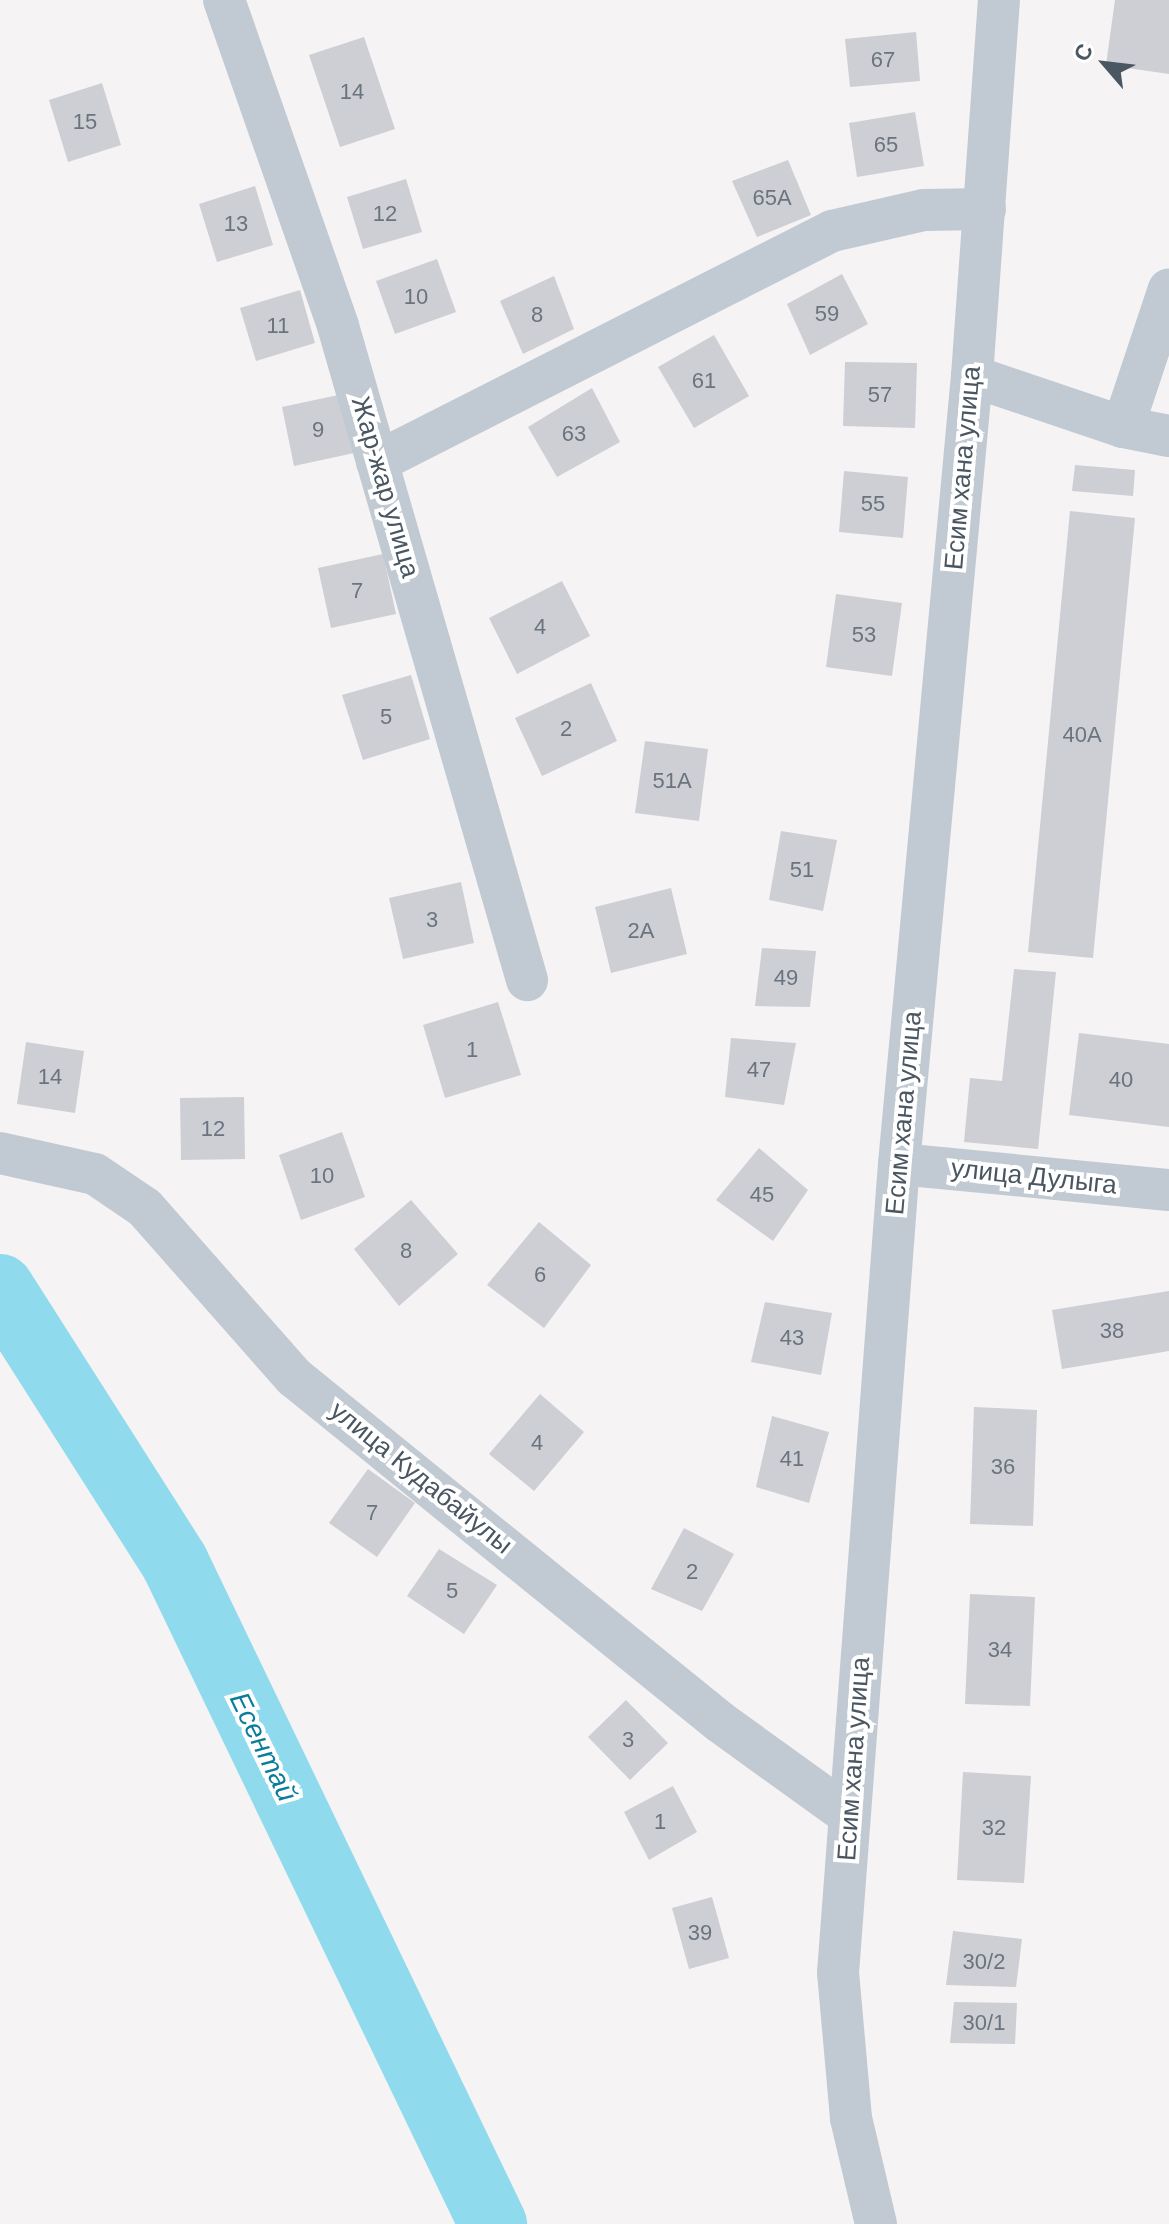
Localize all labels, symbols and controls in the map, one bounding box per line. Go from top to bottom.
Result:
north arrow [1065,24,1145,104]
text: С [1069,40,1098,65]
house number: 67 [871,47,895,73]
house number: 14 [340,79,364,105]
house number: 15 [73,109,97,135]
house number: 65 [874,132,898,158]
house number: 65А [752,185,792,211]
house number: 12 [373,201,397,227]
house number: 13 [224,211,248,237]
house number: 10 [404,284,428,310]
house number: 59 [815,301,839,327]
house number: 8 [531,302,543,328]
house number: 11 [267,313,289,339]
street label: Есим хана улица [939,365,987,571]
house number: 61 [692,368,716,394]
house number: 57 [868,382,892,408]
street label: Жар-жар улица [344,393,426,581]
house number: 9 [312,417,324,443]
house number: 63 [562,421,586,447]
house number: 55 [861,491,885,517]
house number: 7 [351,578,363,604]
house number: 4 [534,614,546,640]
house number: 53 [852,622,876,648]
house number: 5 [380,704,392,730]
house number: 2 [560,716,572,742]
house number: 40А [1062,722,1102,748]
house number: 51А [652,768,692,794]
house number: 51 [790,857,814,883]
house number: 3 [426,907,438,933]
house number: 2А [628,918,654,944]
house number: 49 [774,965,798,991]
street label: Есим хана улица [880,1010,928,1216]
house number: 1 [466,1037,478,1063]
house number: 47 [747,1057,771,1083]
house number: 14 [38,1064,62,1090]
house number: 40 [1109,1067,1133,1093]
house number: 12 [201,1116,225,1142]
street label: улица Дулыга [950,1153,1118,1201]
house number: 10 [310,1163,334,1189]
house number: 45 [750,1182,774,1208]
house number: 8 [400,1238,412,1264]
house number: 6 [534,1262,546,1288]
house number: 38 [1100,1318,1124,1344]
house number: 43 [780,1325,804,1351]
street label: улица Кудабайулы [324,1395,518,1561]
house number: 4 [531,1430,543,1456]
house number: 41 [780,1446,804,1472]
house number: 36 [991,1454,1015,1480]
house number: 7 [366,1500,378,1526]
house number: 2 [686,1559,698,1585]
house number: 5 [446,1578,458,1604]
house number: 34 [988,1637,1012,1663]
street label: Есим хана улица [831,1656,877,1862]
water label: Есентай [222,1687,304,1807]
house number: 3 [622,1727,634,1753]
house number: 1 [654,1809,666,1835]
house number: 32 [982,1815,1006,1841]
house number: 39 [688,1920,712,1946]
house number: 30/2 [963,1949,1005,1975]
house number: 30/1 [963,2010,1005,2036]

